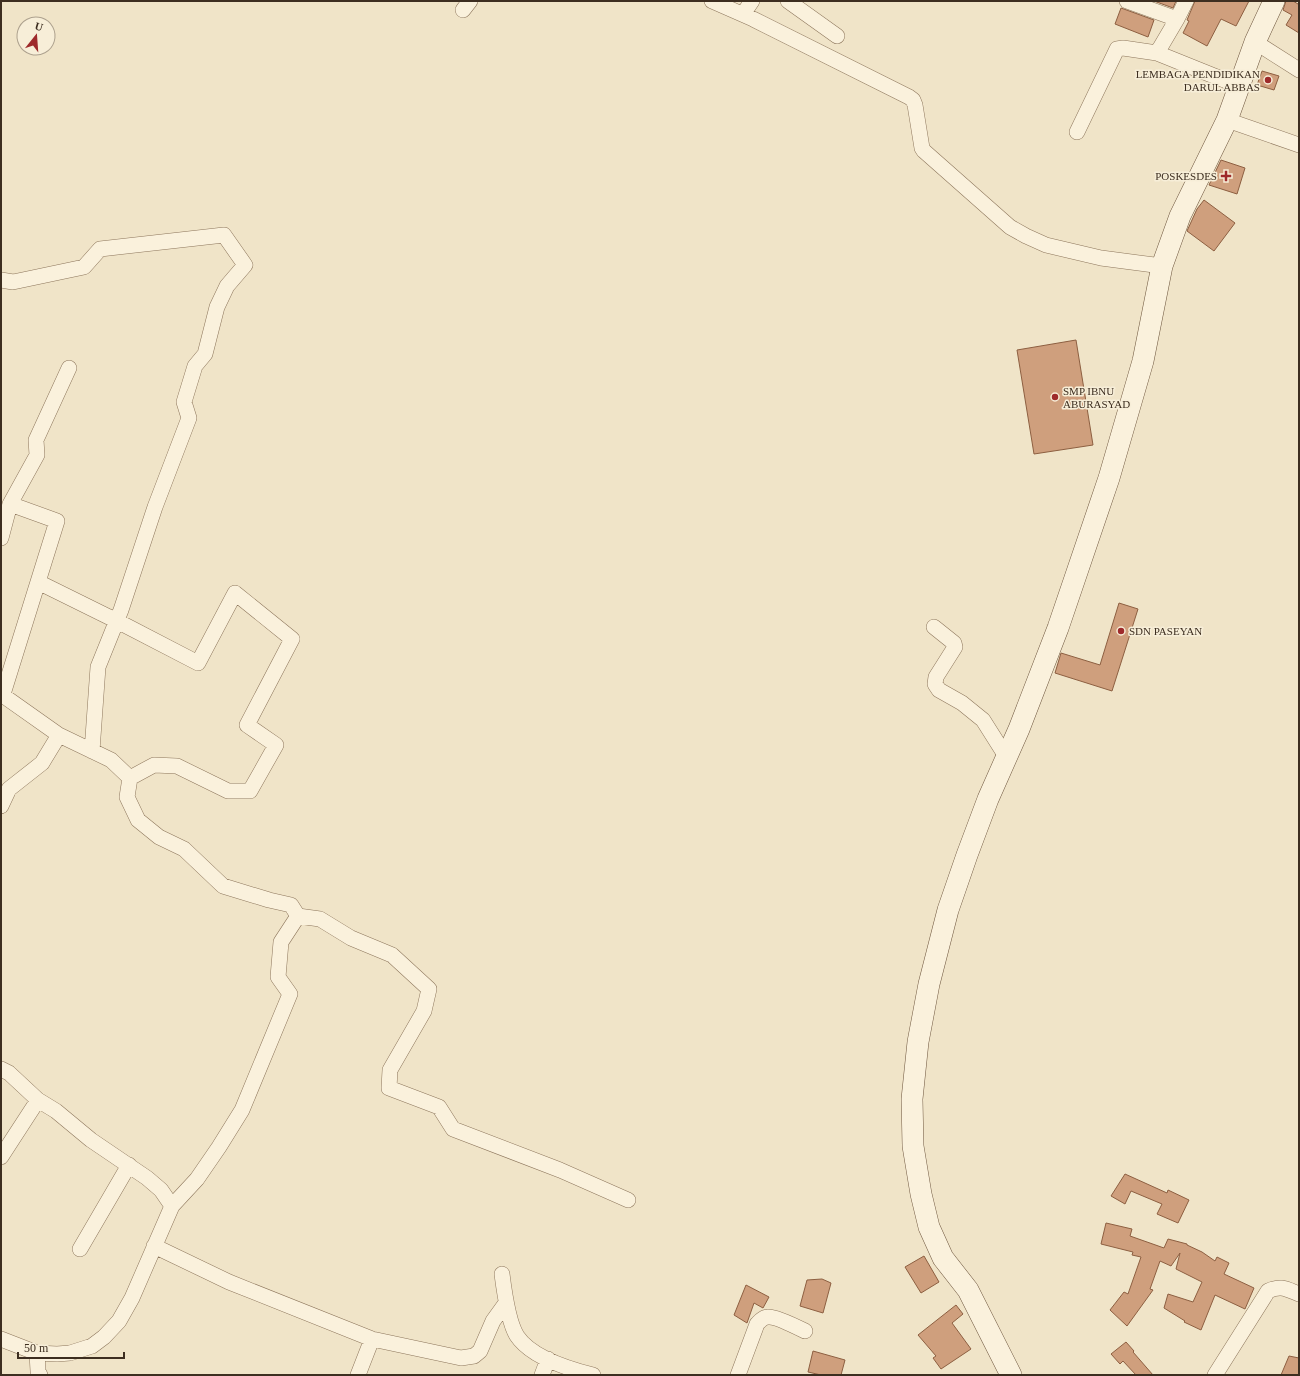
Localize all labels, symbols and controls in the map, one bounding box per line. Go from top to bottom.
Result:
north arrow [16,16,56,56]
text: U [33,20,45,33]
place label: LEMBAGA PENDIDIKAN DARUL ABBAS [1136,68,1260,93]
marker: LEMBAGA PENDIDIKAN DARUL ABBAS [1263,75,1273,85]
place label: POSKESDES [1155,170,1217,182]
marker: POSKESDES [1220,170,1232,182]
place label: SMP IBNU ABURASYAD [1063,385,1130,410]
marker: SMP IBNU ABURASYAD [1050,392,1060,402]
place label: SDN PASEYAN [1129,625,1202,637]
marker: SDN PASEYAN [1116,626,1126,636]
scale bar [18,1334,124,1360]
text: 50 m [24,1341,49,1355]

